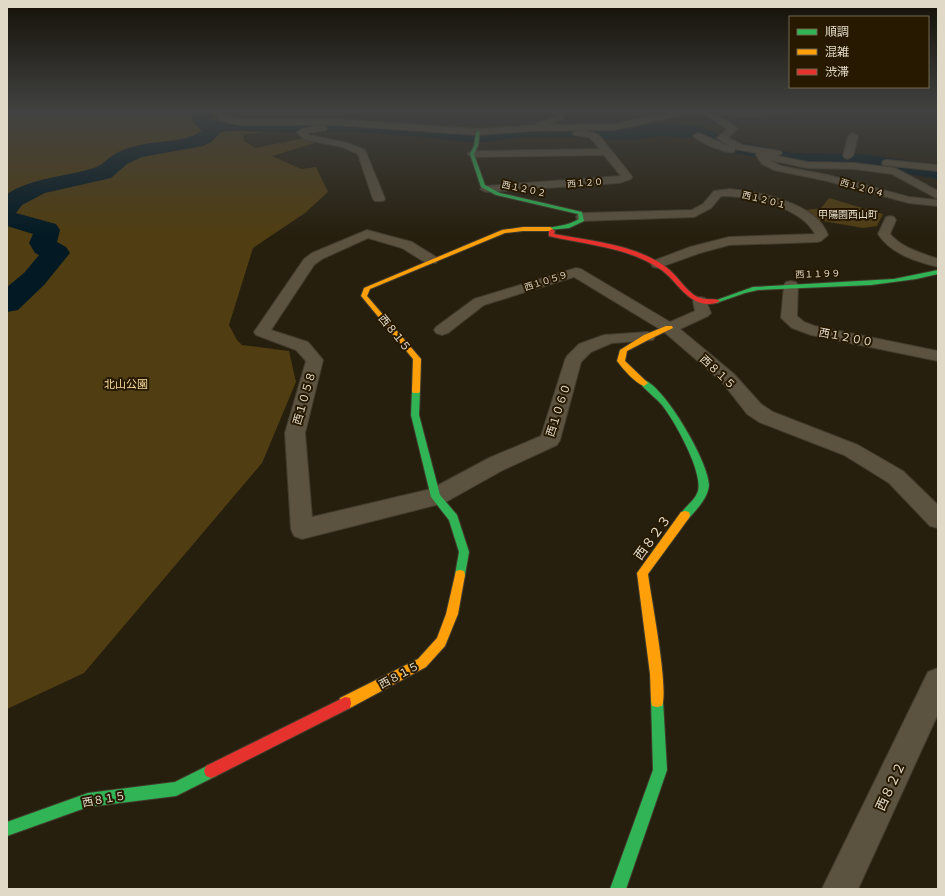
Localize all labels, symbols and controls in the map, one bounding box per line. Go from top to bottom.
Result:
legend [789,16,929,88]
text: 順調 [825,24,849,39]
text: 混雑 [825,44,849,59]
text: 渋滞 [825,64,849,79]
street label: 西１２０ [567,176,603,189]
street label: 西１２０４ [839,176,885,199]
street label: 西１２０２ [501,178,547,199]
street label: 西１２０１ [741,189,787,210]
district label: 甲陽園西山町 [818,208,878,221]
street label: 西１１９９ [795,267,841,280]
street label: 西１０５９ [523,268,569,293]
street label: 西８１５ [376,311,414,355]
street label: 西１２００ [818,325,874,349]
street label: 西８１５ [697,352,739,392]
street label: 西１０５８ [290,370,318,426]
park label: 北山公園 [104,377,148,391]
street label: 西１０６０ [543,382,573,438]
street label: 西８２３ [630,511,674,563]
street label: 西８１５ [376,658,422,692]
street label: 西８２２ [872,759,908,813]
street label: 西８１５ [81,788,127,810]

